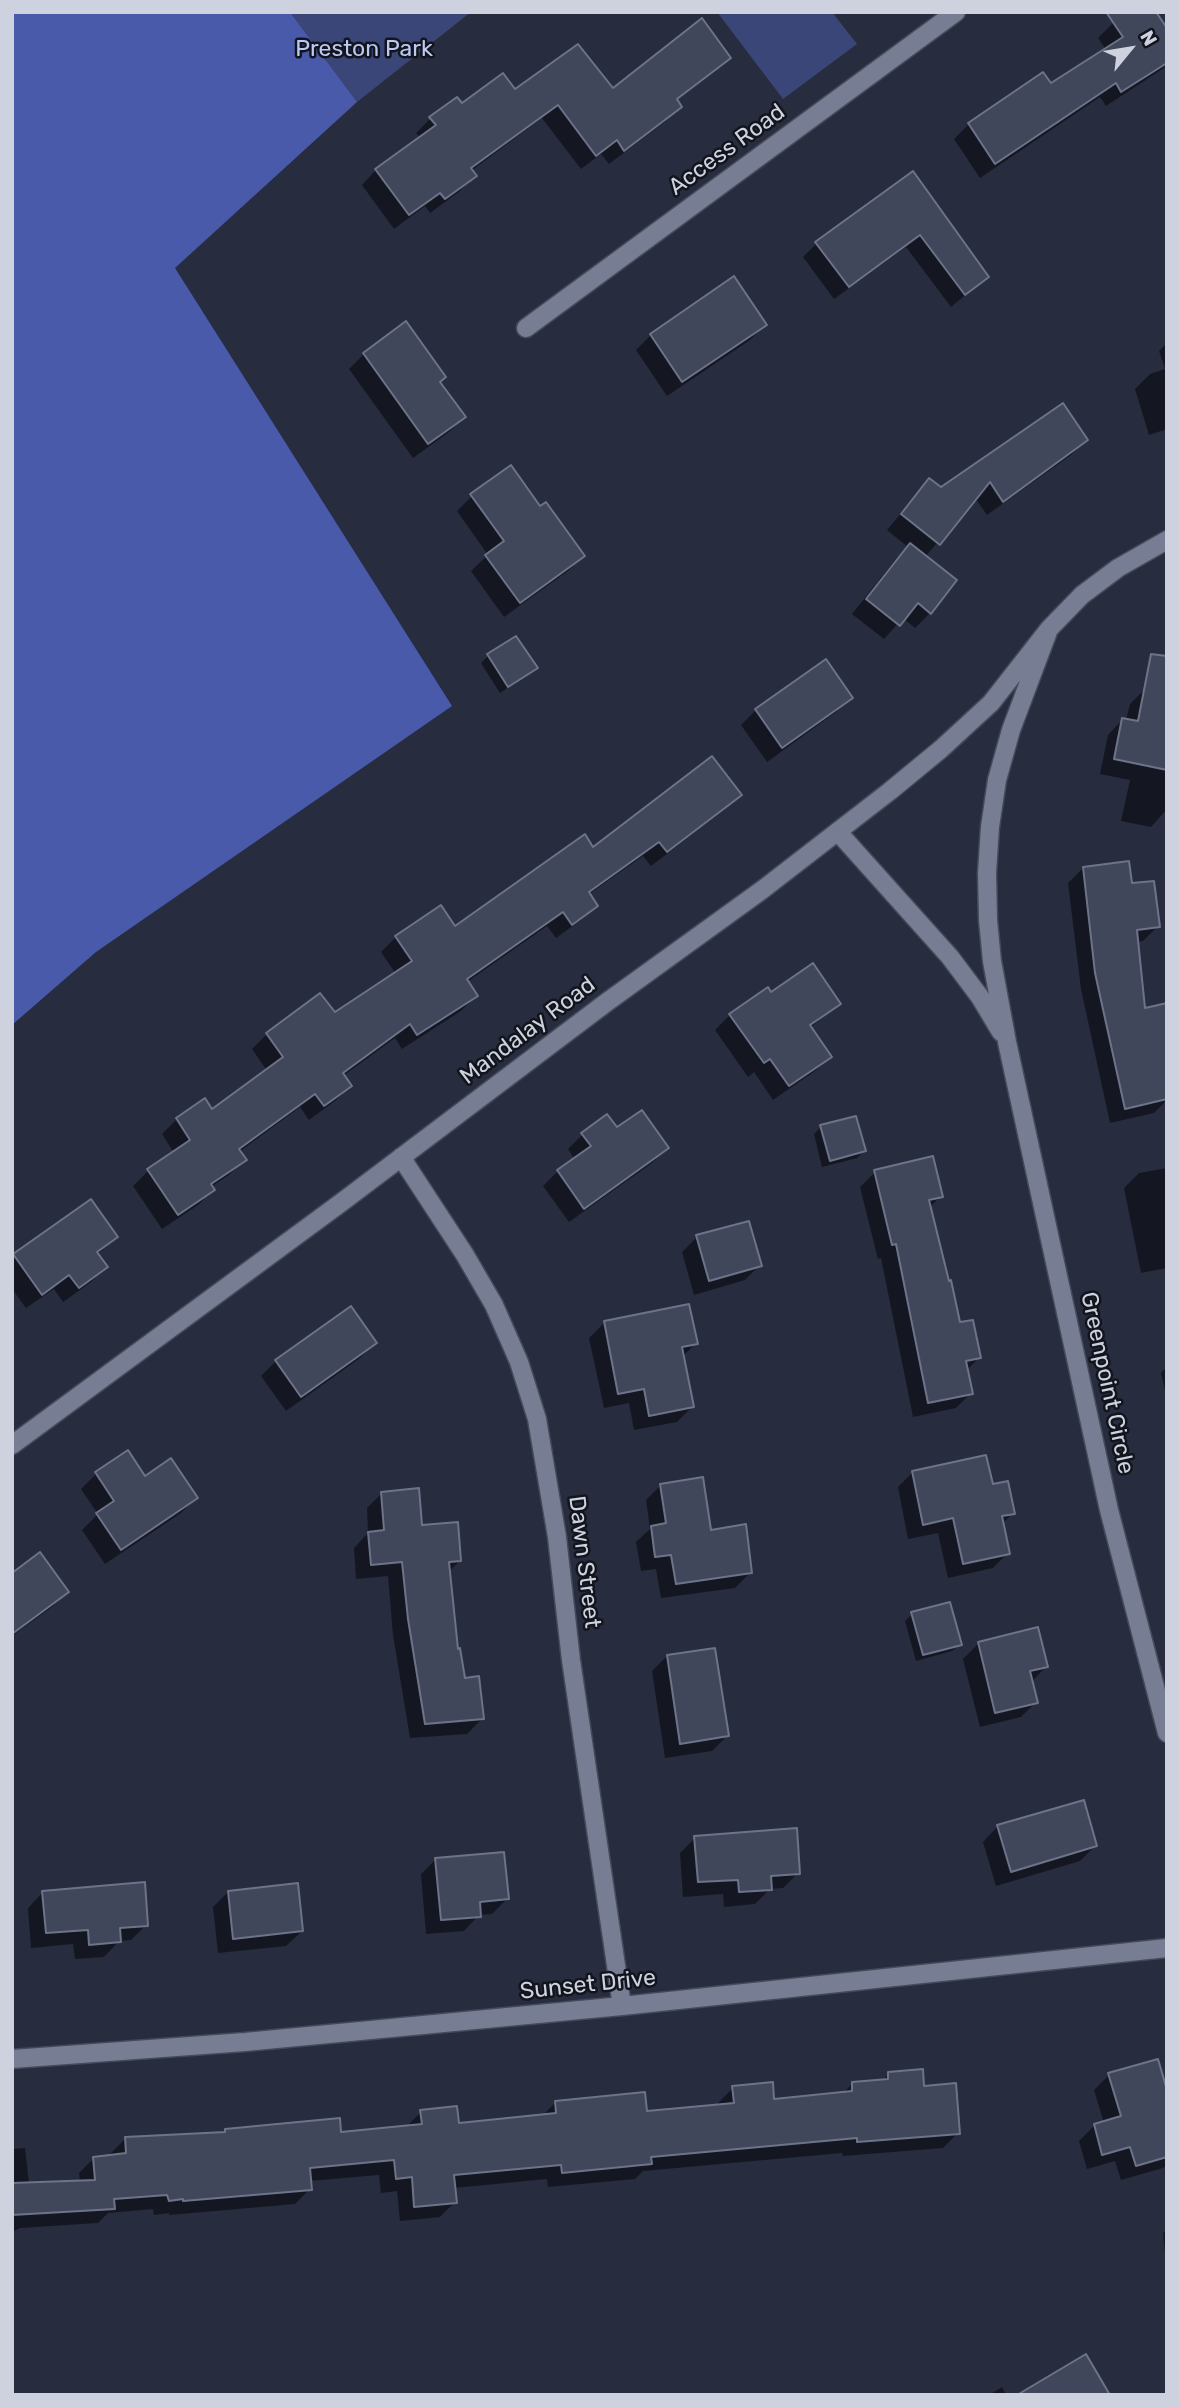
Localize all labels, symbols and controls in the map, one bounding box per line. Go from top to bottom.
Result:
north arrow [1095,14,1165,84]
text: N [1135,27,1162,50]
park label: Preston Park [295,35,433,63]
street label: Access Road [663,99,791,201]
street label: Mandalay Road [455,971,601,1091]
street label: Greenpoint Circle [1074,1289,1140,1477]
street label: Dawn Street [562,1494,606,1630]
street label: Sunset Drive [519,1964,657,2006]

